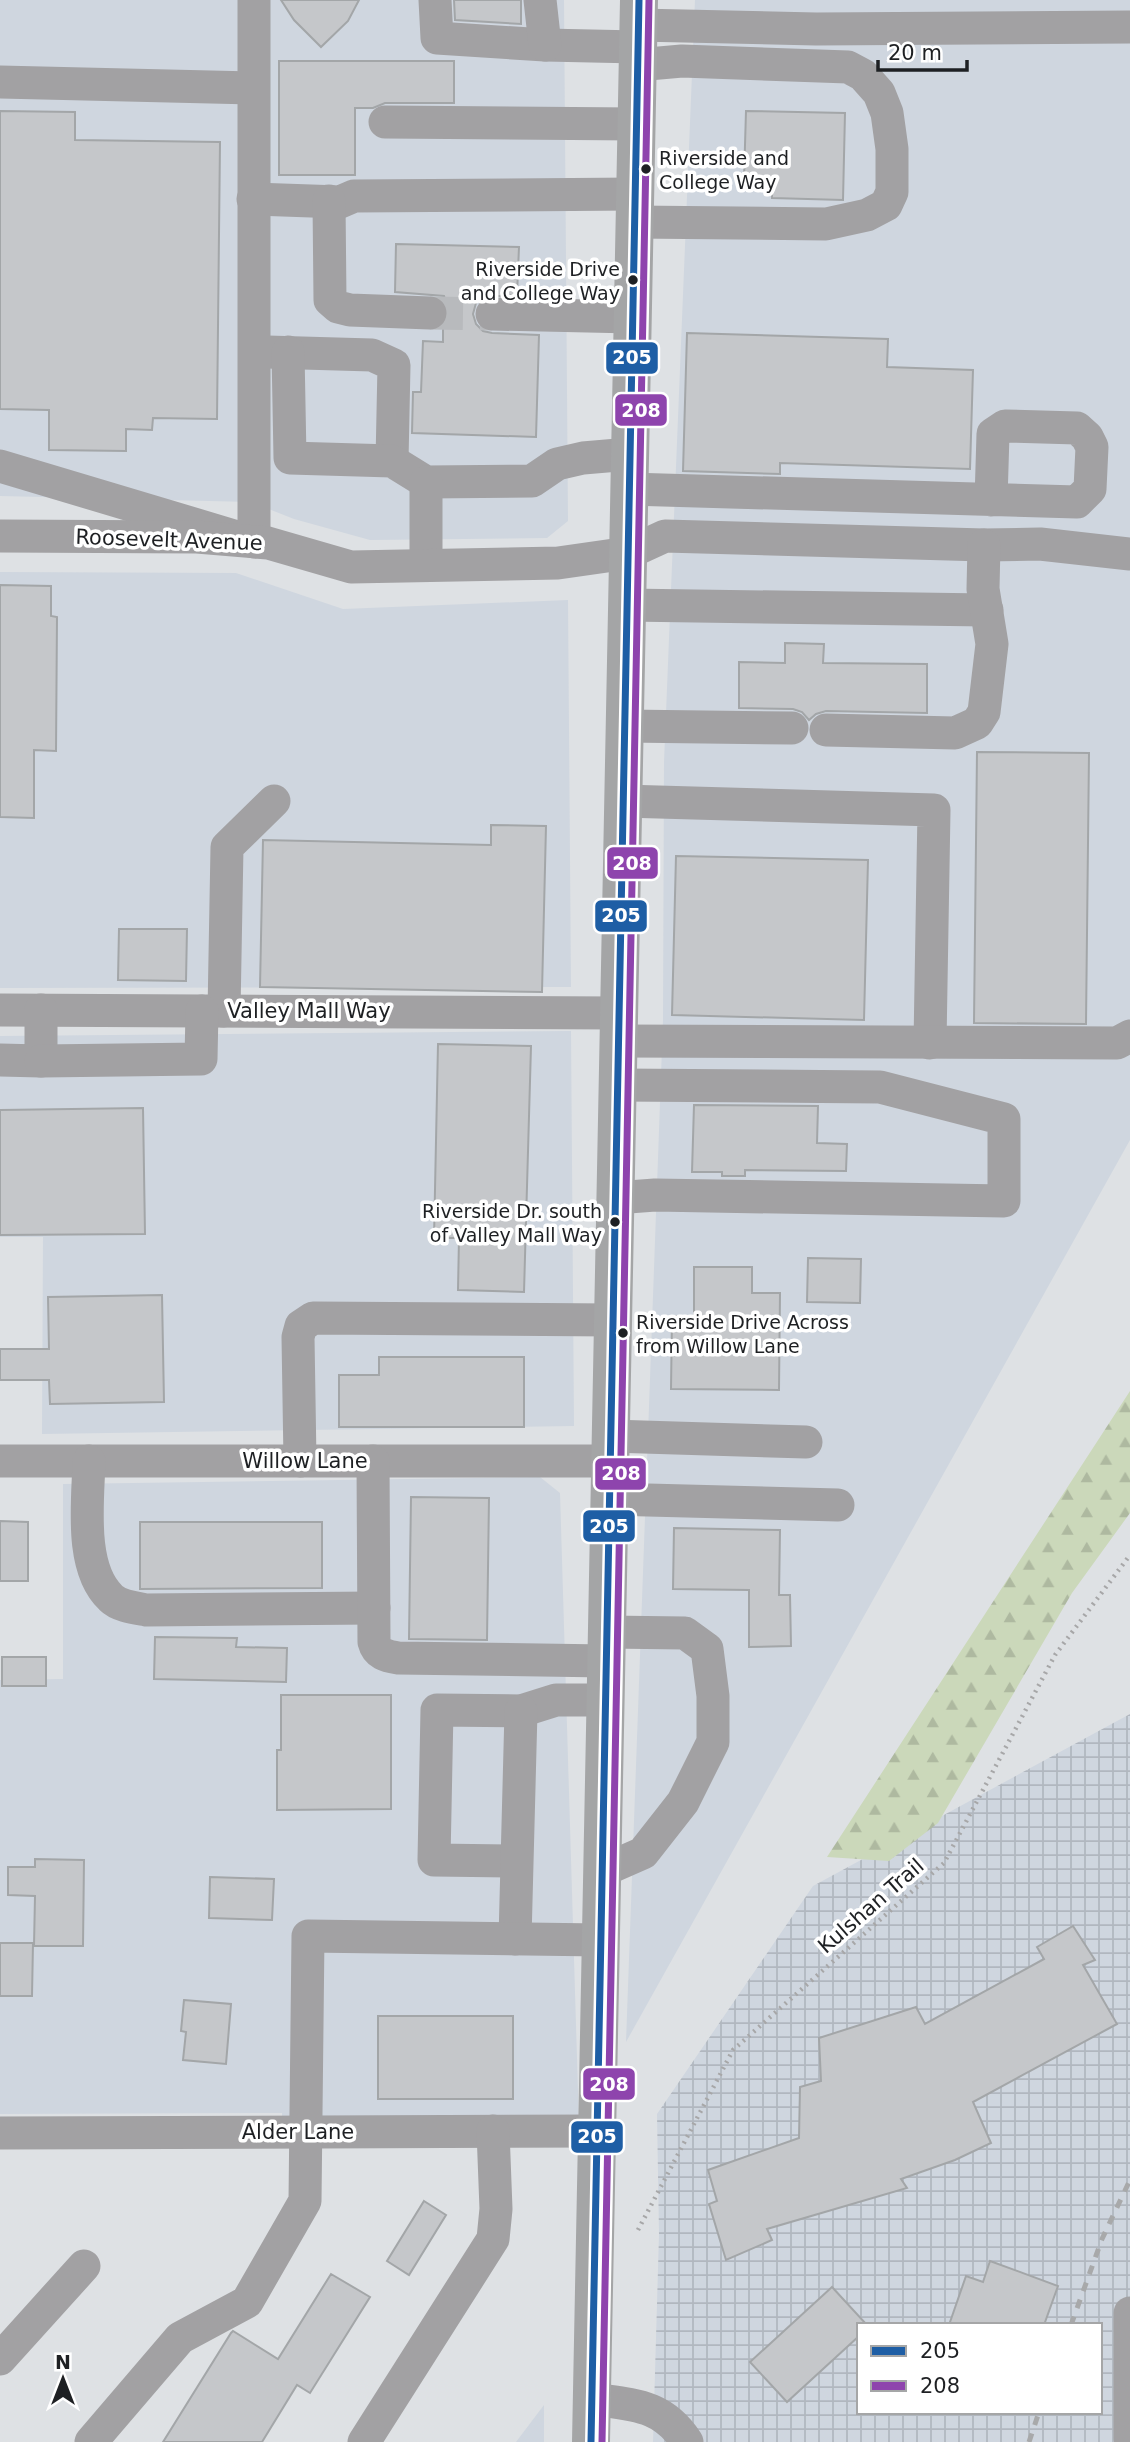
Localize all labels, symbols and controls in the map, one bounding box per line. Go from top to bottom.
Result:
scale bar [878,28,967,72]
text: 20 m [888,41,942,65]
place label: Riverside and College Way [659,147,789,193]
marker: Riverside and College Way [639,162,653,176]
place label: Riverside Drive and College Way [461,258,620,304]
marker: Riverside Drive and College Way [626,273,640,287]
line badge: 205 [605,341,659,375]
text: 205 [612,346,652,368]
line badge: 208 [614,393,668,427]
text: 208 [621,399,661,421]
street label: Roosevelt Avenue [75,525,263,555]
line badge: 208 [606,846,659,880]
text: 208 [612,852,652,874]
line badge: 205 [594,899,648,933]
text: 205 [601,904,641,926]
street label: Valley Mall Way [227,999,391,1023]
place label: Riverside Dr. south of Valley Mall Way [422,1200,602,1246]
marker: Riverside Dr. south of Valley Mall Way [608,1215,622,1229]
place label: Riverside Drive Across from Willow Lane [636,1311,849,1357]
marker: Riverside Drive Across from Willow Lane [616,1326,630,1340]
street label: Willow Lane [242,1449,368,1473]
line badge: 208 [594,1457,647,1491]
text: 208 [601,1462,641,1484]
line badge: 205 [582,1509,636,1543]
text: 205 [589,1515,629,1537]
street label: Kulshan Trail [813,1854,929,1958]
line badge: 208 [582,2067,636,2101]
text: 208 [589,2073,629,2095]
street label: Alder Lane [242,2120,354,2144]
line badge: 205 [570,2120,624,2154]
text: 205 [577,2125,617,2147]
legend [857,2323,1102,2414]
text: 205 [920,2339,960,2363]
north arrow [28,2344,98,2414]
text: N [55,2351,71,2373]
text: 208 [920,2374,960,2398]

